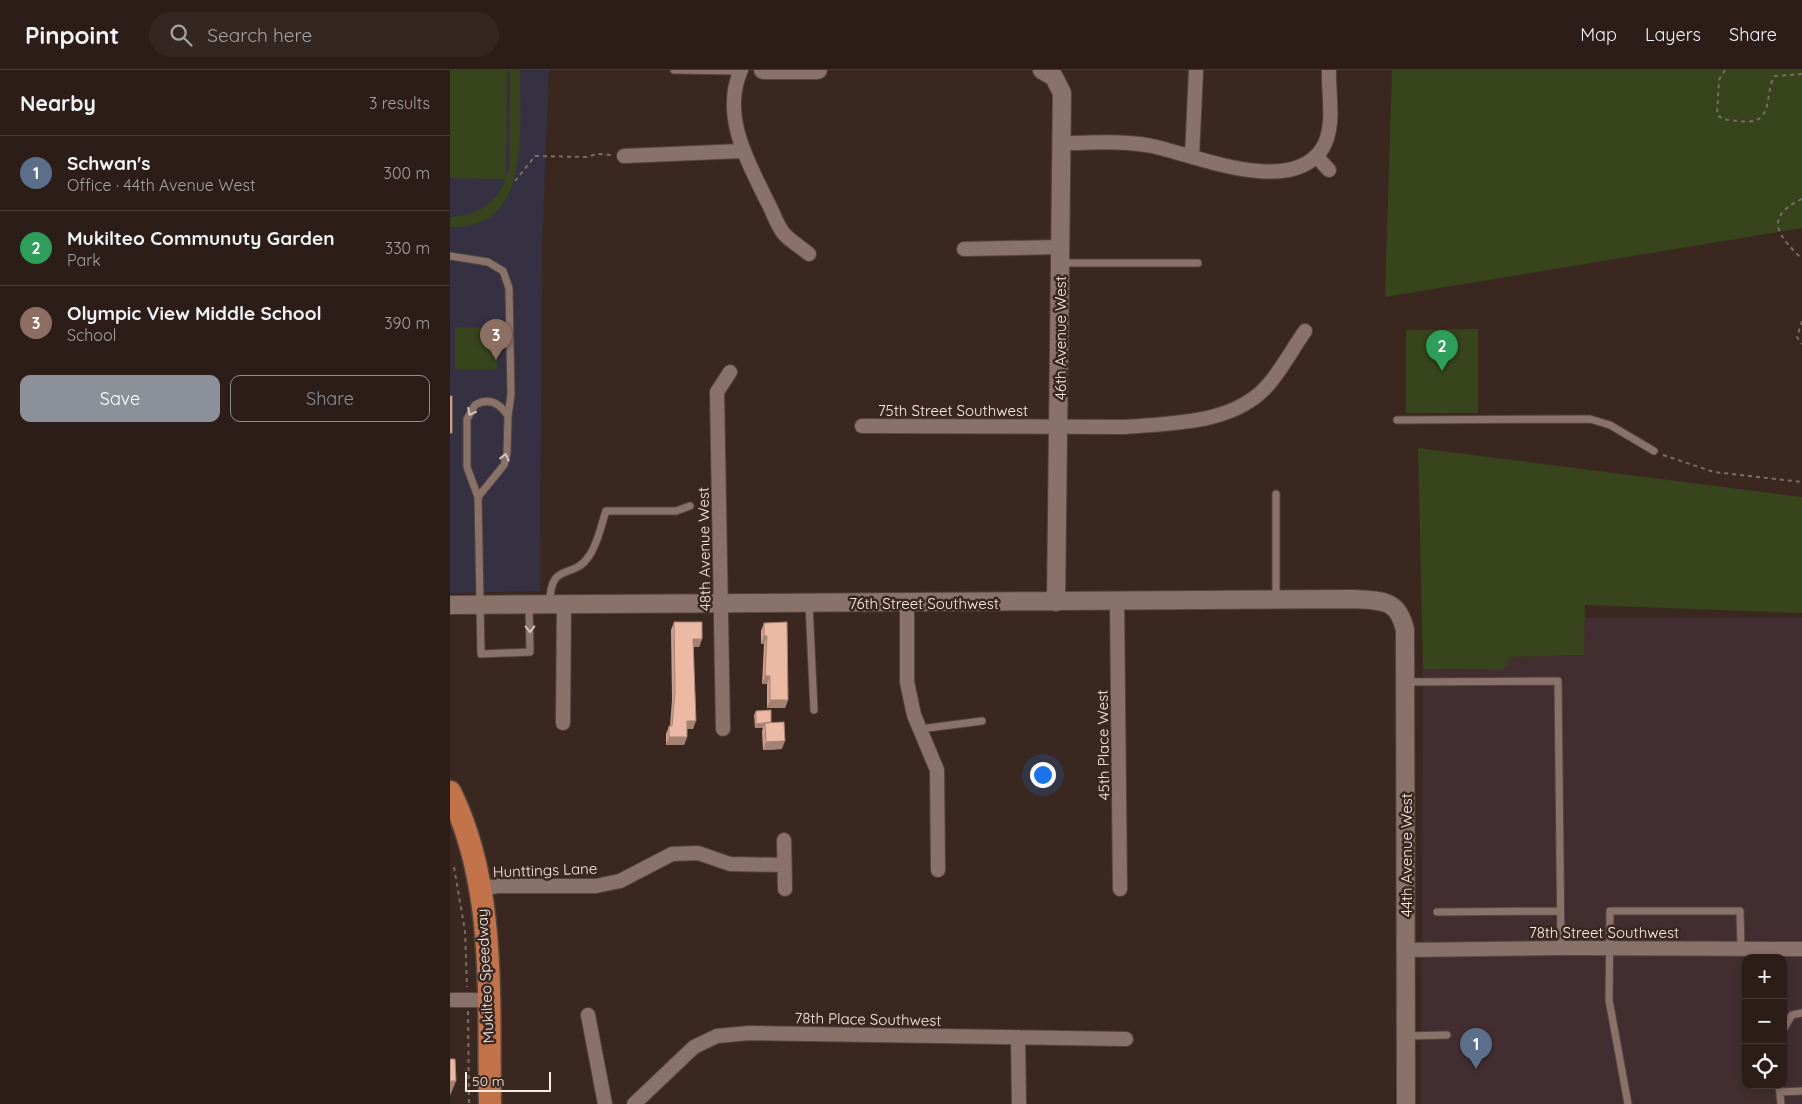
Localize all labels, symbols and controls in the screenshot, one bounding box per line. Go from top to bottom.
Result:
search box [149,12,499,57]
text: Pinpoint [25,20,119,50]
icon: search [167,21,195,49]
text: Search here [207,23,312,47]
text: Map [1580,23,1617,46]
text: Layers [1645,23,1701,46]
text: Share [1729,23,1777,46]
text: Nearby [20,90,96,116]
text: 3 results [369,93,430,113]
text: Schwan's [67,151,150,175]
text: 1 [33,163,39,183]
text: 300 m [384,163,430,183]
text: Office · 44th Avenue West [67,175,255,195]
text: Mukilteo Communuty Garden [67,226,335,250]
text: 2 [31,238,41,258]
text: 330 m [385,238,430,258]
text: Park [67,250,101,270]
street label: 46th Avenue West [1051,276,1070,400]
text: Olympic View Middle School [67,301,322,325]
text: 3 [32,313,40,333]
text: 390 m [384,313,430,333]
pin: 3 [480,319,512,360]
text: School [67,325,116,345]
pin: 2 [1426,330,1458,371]
button: Save [20,375,220,422]
button: Share [230,375,430,422]
street label: 75th Street Southwest [878,401,1028,420]
one-way arrow [467,407,477,416]
one-way arrow [499,453,510,462]
street label: 48th Avenue West [693,487,715,611]
street label: 76th Street Southwest [849,594,999,613]
one-way arrow [525,626,535,633]
street label: 45th Place West [1093,690,1113,800]
your location [1030,762,1056,788]
street label: 44th Avenue West [1397,793,1416,917]
street label: Hunttings Lane [492,859,598,881]
street label: Mukilteo Speedway [472,908,498,1044]
street label: 78th Street Southwest [1529,923,1679,942]
map controls [1742,954,1787,1089]
button: + [1742,954,1787,999]
button: − [1742,999,1787,1044]
street label: 78th Place Southwest [794,1008,942,1030]
pin: 1 [1460,1028,1492,1069]
button: locate [1742,1044,1787,1089]
scale bar [465,1069,551,1092]
text: 50 m [472,1072,505,1090]

